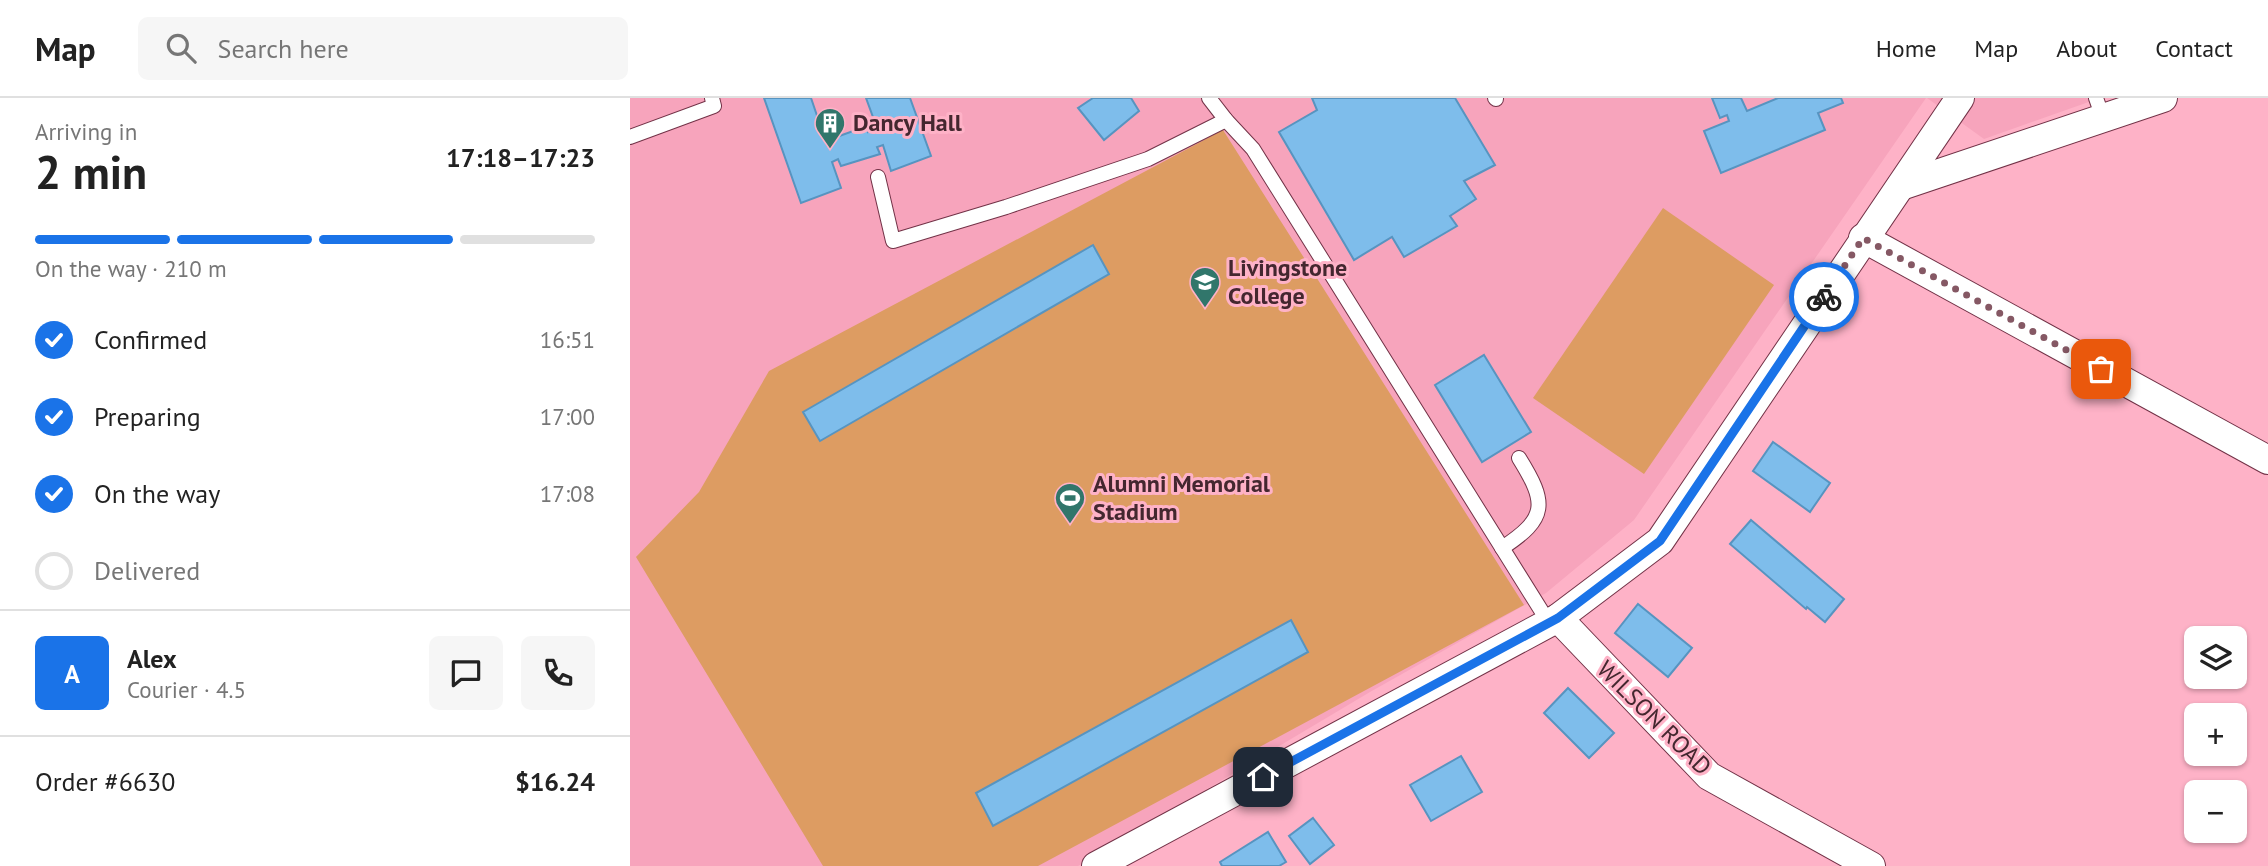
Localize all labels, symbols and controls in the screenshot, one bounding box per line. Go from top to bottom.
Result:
search box [138,17,628,80]
text: Map [35,27,96,70]
icon: search [162,29,200,67]
text: Search here [218,32,349,65]
text: Home [1876,33,1936,64]
text: Map [1974,33,2018,64]
text: About [2056,33,2117,64]
text: Contact [2155,33,2233,64]
building icon: Dancy Hall [813,106,847,150]
place label: Dancy Hall [853,107,963,138]
text: Arriving in [35,117,137,146]
text: 17:18–17:23 [446,141,595,174]
text: 2 min [35,142,147,202]
place label: Livingstone College [1228,252,1347,311]
text: On the way · 210 m [35,254,227,283]
courier [1789,262,1859,332]
school or university icon: Livingstone College [1188,265,1222,309]
icon: bike [1805,278,1843,316]
icon: check [35,321,73,359]
text: Confirmed [94,323,207,356]
text: 16:51 [540,325,595,354]
pin [2071,339,2131,399]
icon: bag [2082,350,2120,388]
icon: check [35,398,73,436]
text: Preparing [94,400,201,433]
text: 17:00 [540,402,595,431]
place label: Alumni Memorial Stadium [1093,468,1271,527]
icon: check [35,475,73,513]
text: On the way [94,477,220,510]
text: 17:08 [540,479,595,508]
sports icon: Alumni Memorial Stadium [1053,481,1087,525]
text: Delivered [94,554,200,587]
map controls [2184,626,2247,843]
button: layers [2184,626,2247,689]
button: chat [429,636,503,710]
button: phone [521,636,595,710]
text: Alex [127,642,177,675]
street label: WILSON ROAD [1590,654,1718,782]
text: A [64,657,80,690]
text: Courier · 4.5 [127,675,246,704]
button: + [2184,703,2247,766]
pin [1233,747,1293,807]
icon: home [1244,758,1282,796]
text: Order #6630 [35,765,175,798]
text: $16.24 [515,765,595,798]
button: − [2184,780,2247,843]

